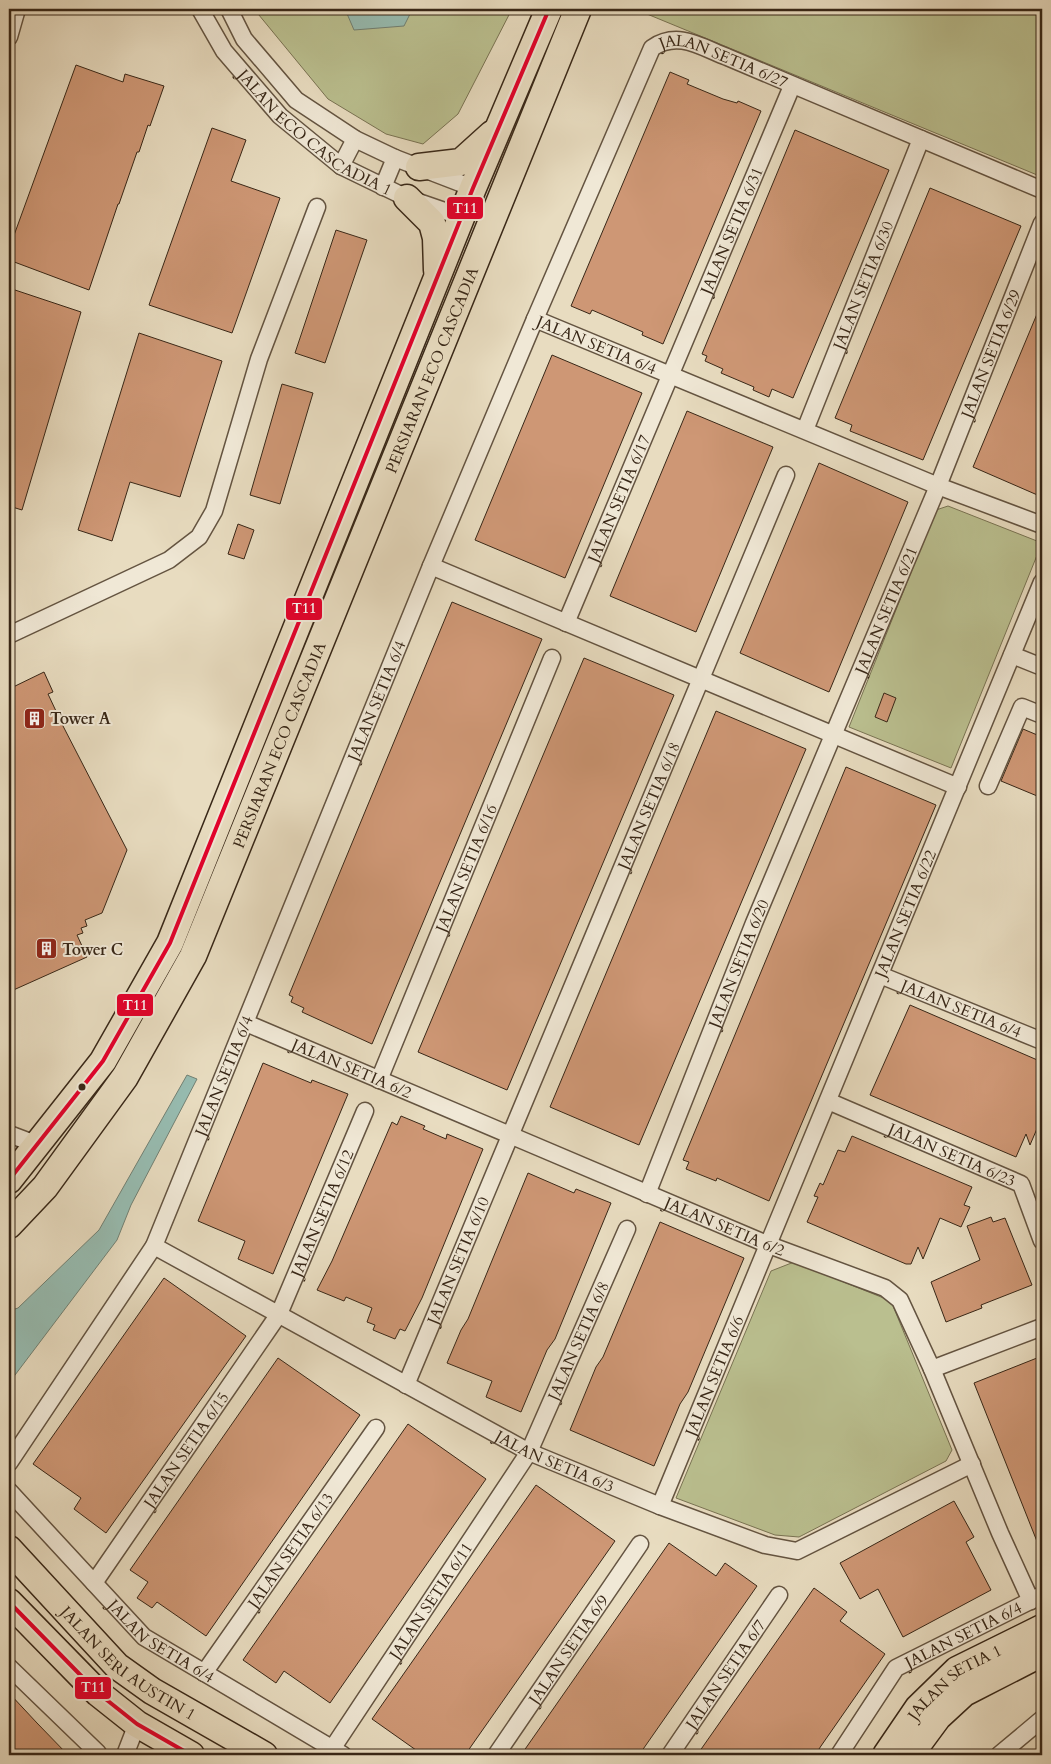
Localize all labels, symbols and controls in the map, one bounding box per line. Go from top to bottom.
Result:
street label: JALAN SETIA 6/27 [654,30,791,93]
street label: JALAN ECO CASCADIA 1 [231,63,396,201]
street label: JALAN SETIA 6/31 [695,164,769,300]
line badge: T11 [446,196,484,220]
text: T11 [453,199,477,218]
street label: JALAN SETIA 6/30 [827,218,899,355]
street label: PERSIARAN ECO CASCADIA [380,263,484,477]
street label: JALAN SETIA 6/29 [955,286,1027,423]
street label: JALAN SETIA 6/4 [531,310,660,380]
street label: JALAN SETIA 6/17 [582,432,656,568]
street label: JALAN SETIA 6/21 [849,543,923,679]
line badge: T11 [285,597,323,621]
text: T11 [292,599,316,618]
street label: JALAN SETIA 6/4 [342,637,412,766]
street label: PERSIARAN ECO CASCADIA [228,638,332,852]
building icon: Tower A [22,706,46,730]
place label: Tower A [50,708,111,730]
street label: JALAN SETIA 6/18 [612,739,686,875]
street label: JALAN SETIA 6/16 [430,801,503,938]
street label: JALAN SETIA 6/22 [869,847,942,983]
street label: JALAN SETIA 6/20 [703,896,775,1033]
building icon: Tower C [34,937,58,961]
place label: Tower C [62,939,123,961]
street label: JALAN SETIA 6/4 [896,974,1025,1044]
line badge: T11 [116,993,154,1017]
text: T11 [123,996,147,1015]
street label: JALAN SETIA 6/4 [189,1012,259,1141]
street label: JALAN SETIA 6/2 [286,1033,415,1104]
unlabelled marker [77,1082,87,1092]
street label: JALAN SETIA 6/23 [883,1117,1019,1192]
street label: JALAN SETIA 6/12 [285,1146,359,1282]
street label: JALAN SETIA 6/2 [659,1191,787,1262]
street label: JALAN SETIA 6/10 [421,1193,495,1330]
street label: JALAN SETIA 6/8 [542,1278,615,1406]
street label: JALAN SETIA 6/6 [679,1313,749,1441]
street label: JALAN SETIA 6/15 [138,1388,234,1514]
street label: JALAN SETIA 6/3 [489,1424,617,1498]
street label: JALAN SETIA 6/13 [242,1489,339,1615]
street label: JALAN SETIA 6/11 [383,1538,478,1666]
street label: JALAN SETIA 6/9 [523,1591,614,1711]
street label: JALAN SETIA 6/4 [101,1594,218,1688]
street label: JALAN SETIA 6/4 [899,1597,1026,1675]
street label: JALAN SERI AUSTIN 1 [54,1600,199,1726]
street label: JALAN SETIA 6/7 [680,1615,771,1735]
street label: JALAN SETIA 1 [902,1640,1005,1727]
line badge: T11 [74,1676,112,1700]
text: T11 [81,1678,105,1697]

